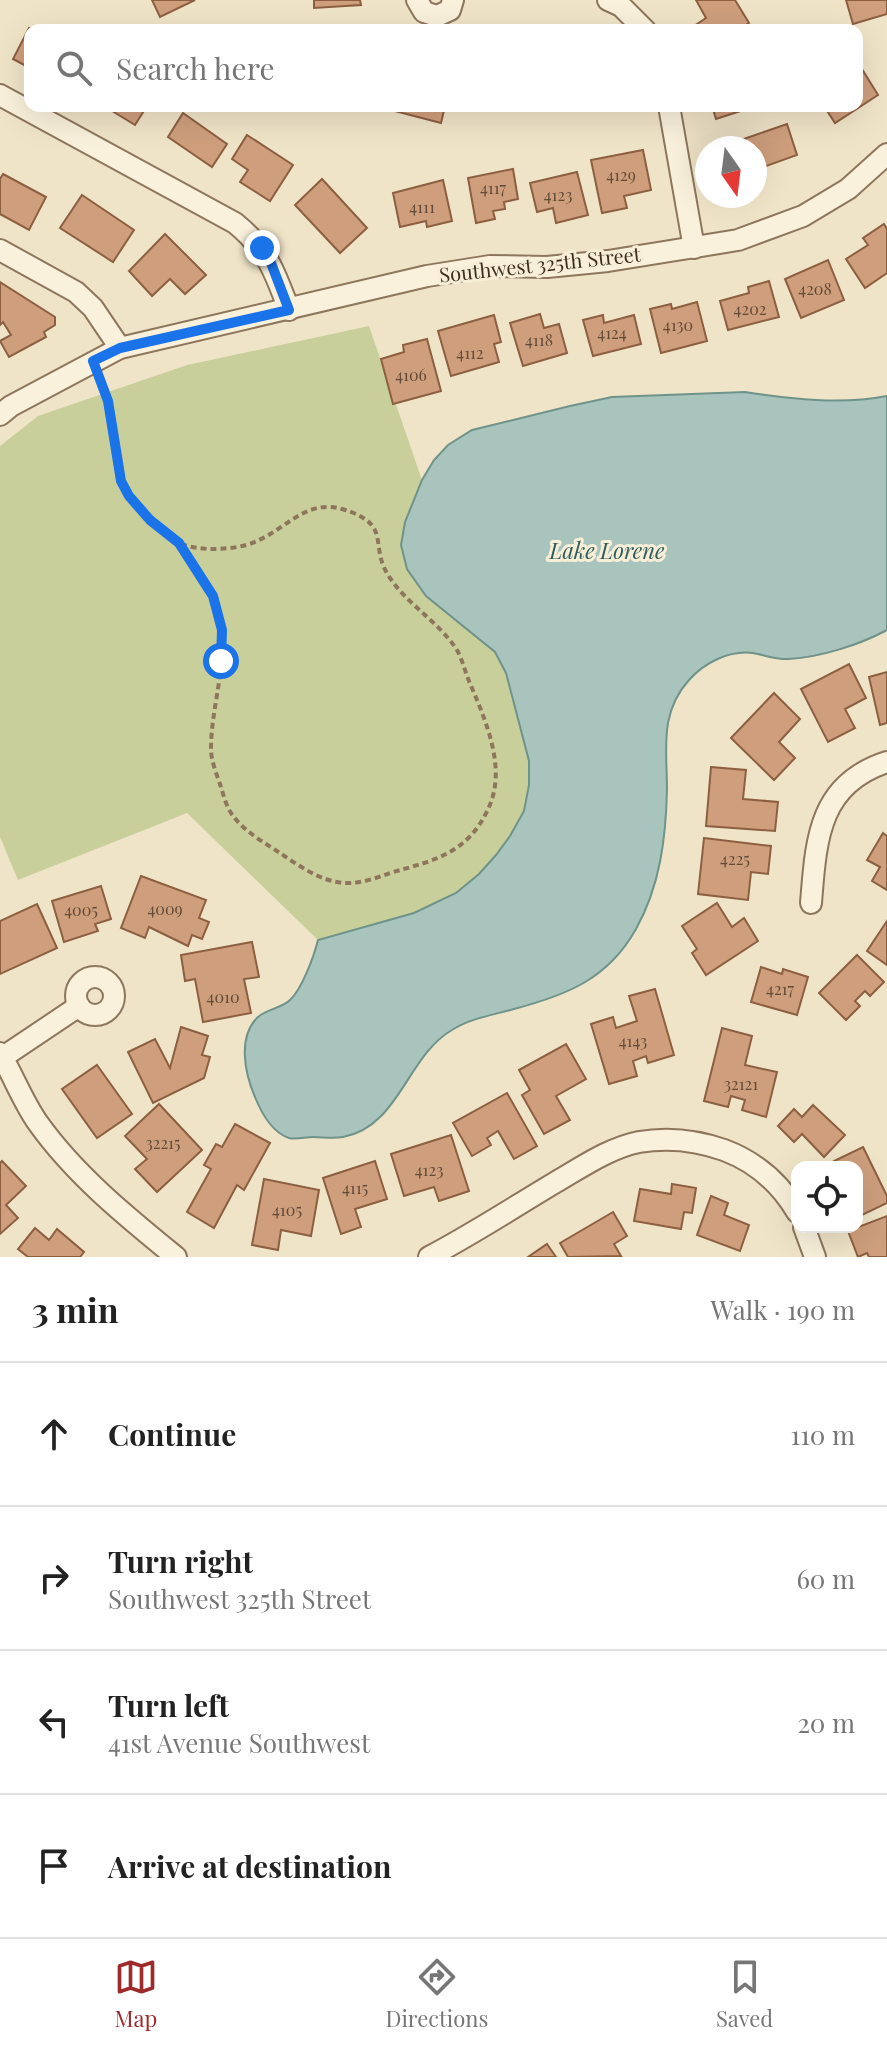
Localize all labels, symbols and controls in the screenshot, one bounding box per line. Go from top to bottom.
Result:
search box [24,24,863,112]
icon: search [52,46,96,90]
text: Search here [116,48,275,88]
north arrow [695,136,767,208]
house number: 4129 [606,164,636,185]
house number: 4117 [480,177,507,198]
house number: 4123 [544,184,572,205]
house number: 4111 [409,196,435,217]
route end [244,230,280,266]
street label: Southwest 325th Street [438,239,643,288]
house number: 4208 [798,278,832,299]
house number: 4202 [734,298,766,319]
house number: 4130 [663,314,693,335]
house number: 4124 [597,322,627,343]
house number: 4118 [525,329,553,350]
house number: 4112 [456,342,484,363]
house number: 4106 [395,364,427,385]
water label: Lake Lorene [549,535,665,565]
route start [203,643,239,679]
house number: 4225 [720,848,750,869]
house number: 4009 [147,898,183,919]
house number: 4005 [64,899,98,920]
house number: 4217 [766,978,794,999]
house number: 4010 [206,986,240,1007]
house number: 4143 [619,1030,647,1051]
house number: 32121 [724,1073,758,1094]
house number: 32215 [146,1132,180,1153]
house number: 4123 [415,1159,443,1180]
map controls [791,1161,863,1233]
button: locate [791,1161,863,1233]
house number: 4115 [342,1177,368,1198]
house number: 4105 [272,1199,302,1220]
text: 3 min [32,1286,119,1332]
text: Walk · 190 m [711,1292,855,1327]
icon: ahead [32,1412,76,1456]
text: Continue [108,1414,236,1454]
text: 110 m [791,1417,855,1452]
text: Turn right [108,1541,253,1581]
icon: right [32,1556,76,1600]
text: 60 m [796,1561,855,1596]
text: Southwest 325th Street [108,1581,371,1616]
text: Turn left [108,1685,229,1725]
icon: left [32,1700,76,1744]
text: 20 m [797,1705,855,1740]
text: 41st Avenue Southwest [108,1725,370,1760]
icon: arrive [32,1844,76,1888]
text: Arrive at destination [108,1846,391,1886]
tab: Map [114,1955,158,2033]
tab: Directions [385,1955,488,2033]
tab: Saved [716,1955,773,2033]

